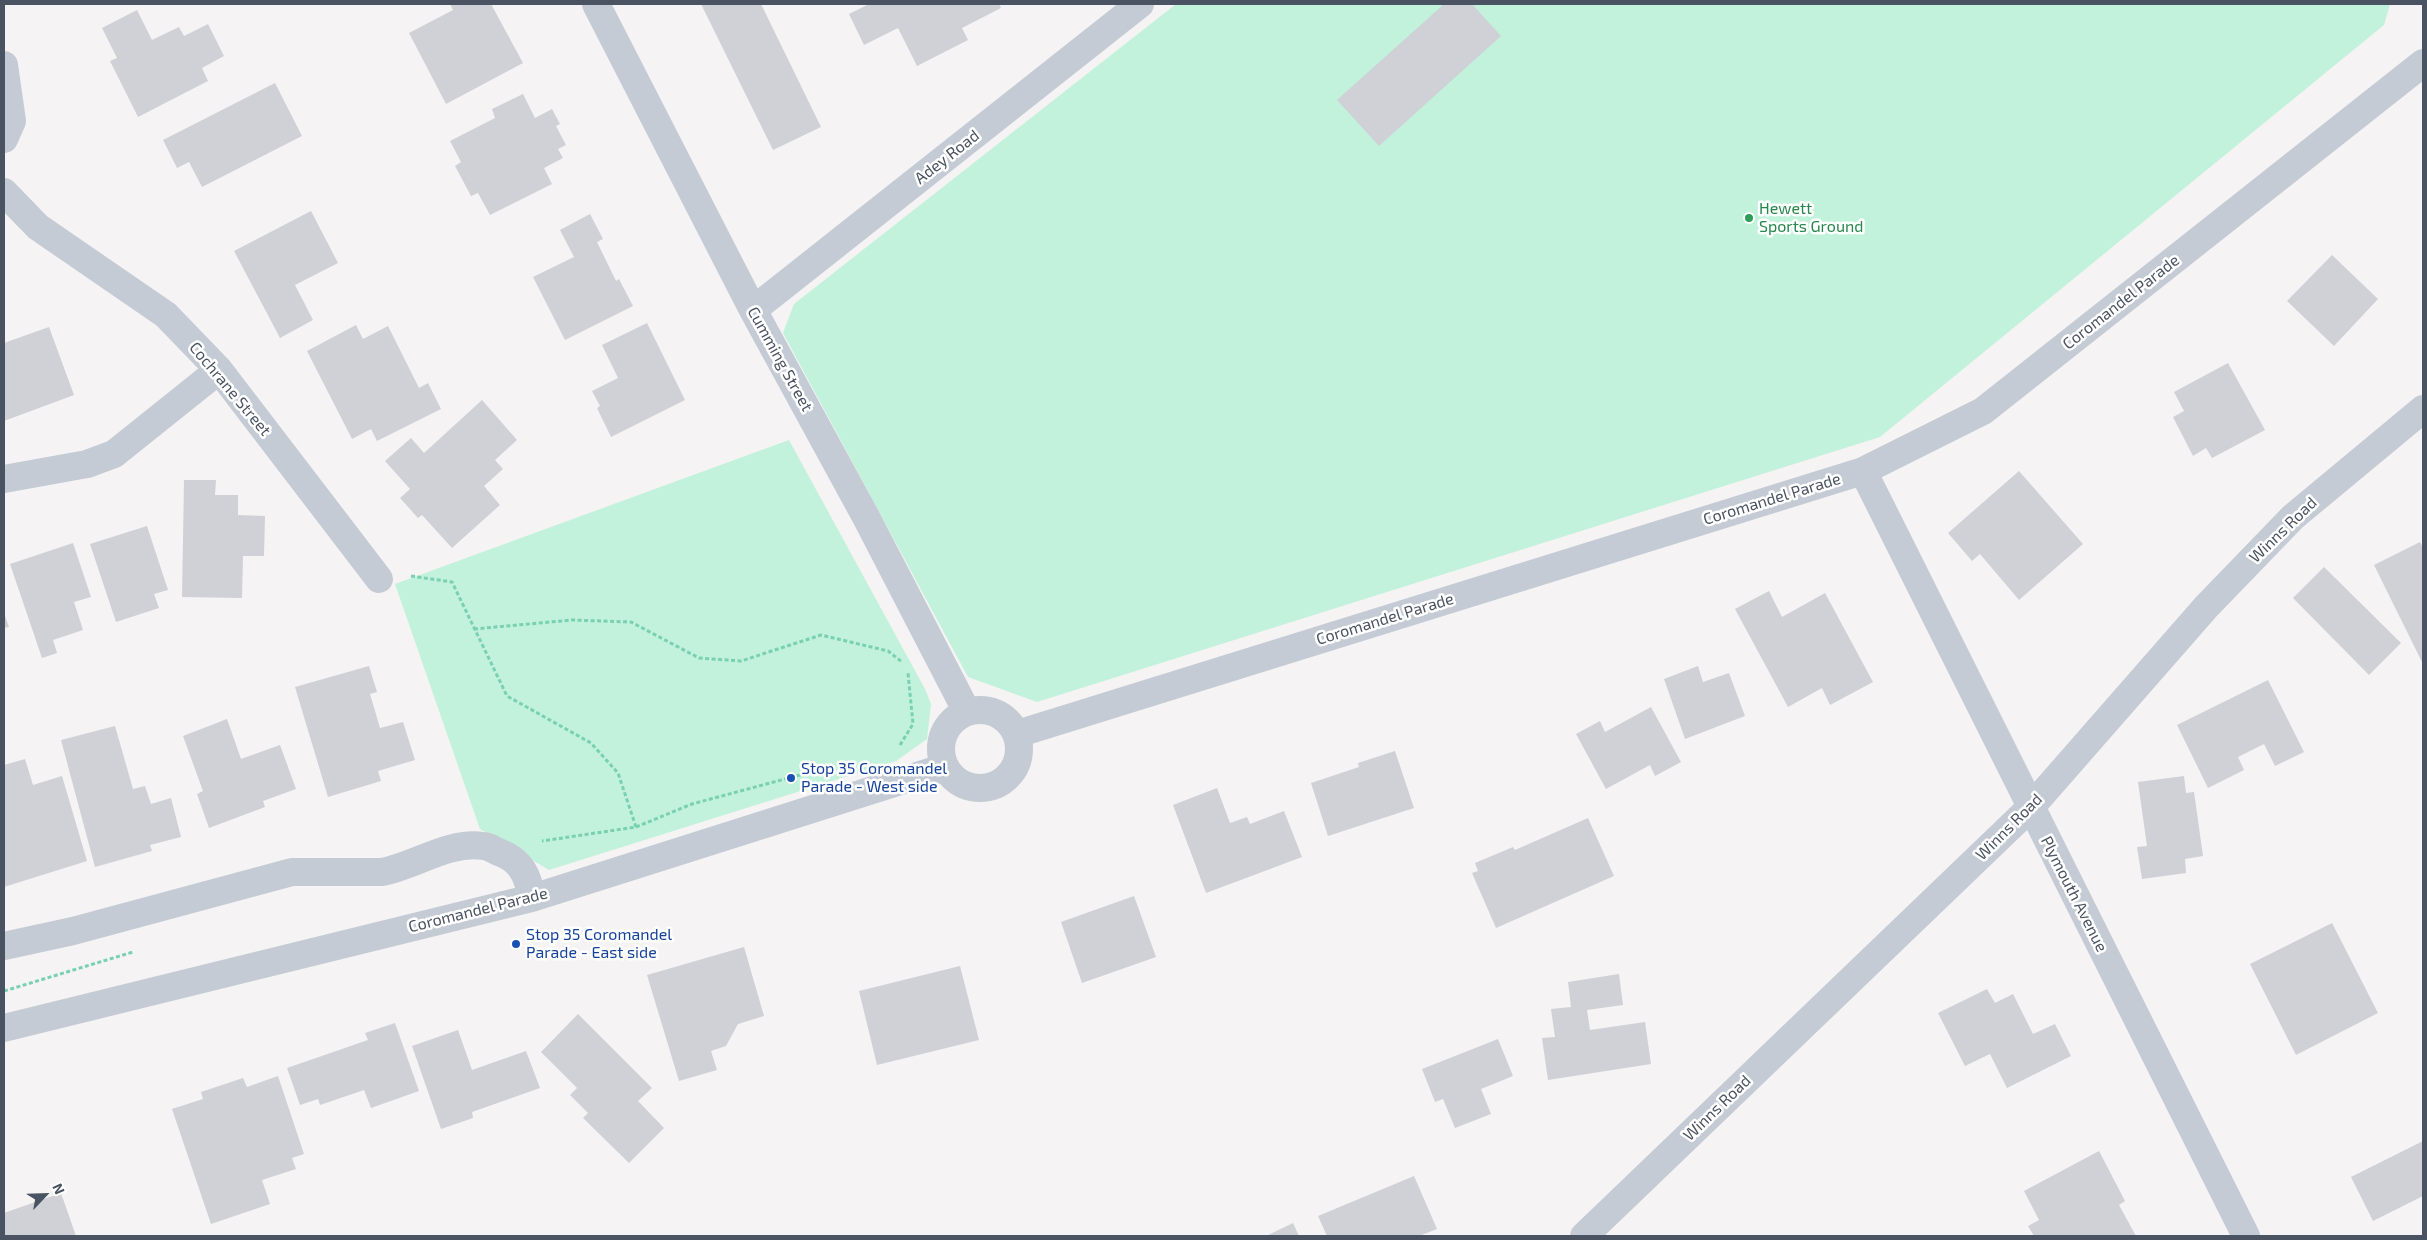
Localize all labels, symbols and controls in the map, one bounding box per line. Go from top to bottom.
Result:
street label: Adey Road [911,126,983,188]
place label: Hewett Sports Ground [1759,199,1863,237]
marker: Hewett Sports Ground [1743,212,1755,224]
street label: Coromandel Parade [2059,250,2183,354]
street label: Cumming Street [743,303,817,415]
street label: Cochrane Street [185,338,275,440]
street label: Coromandel Parade [1701,469,1843,529]
street label: Winns Road [2245,493,2321,567]
street label: Coromandel Parade [1314,589,1456,649]
place label: Stop 35 Coromandel Parade - West side [801,759,947,797]
marker: Stop 35 Coromandel Parade - West side [785,772,797,784]
street label: Winns Road [1972,790,2046,864]
street label: Plymouth Avenue [2037,833,2111,955]
street label: Coromandel Parade [406,883,550,937]
place label: Stop 35 Coromandel Parade - East side [526,925,672,963]
marker: Stop 35 Coromandel Parade - East side [510,938,522,950]
street label: Winns Road [1679,1071,1755,1145]
north arrow [20,1170,70,1220]
text: N [49,1181,69,1197]

